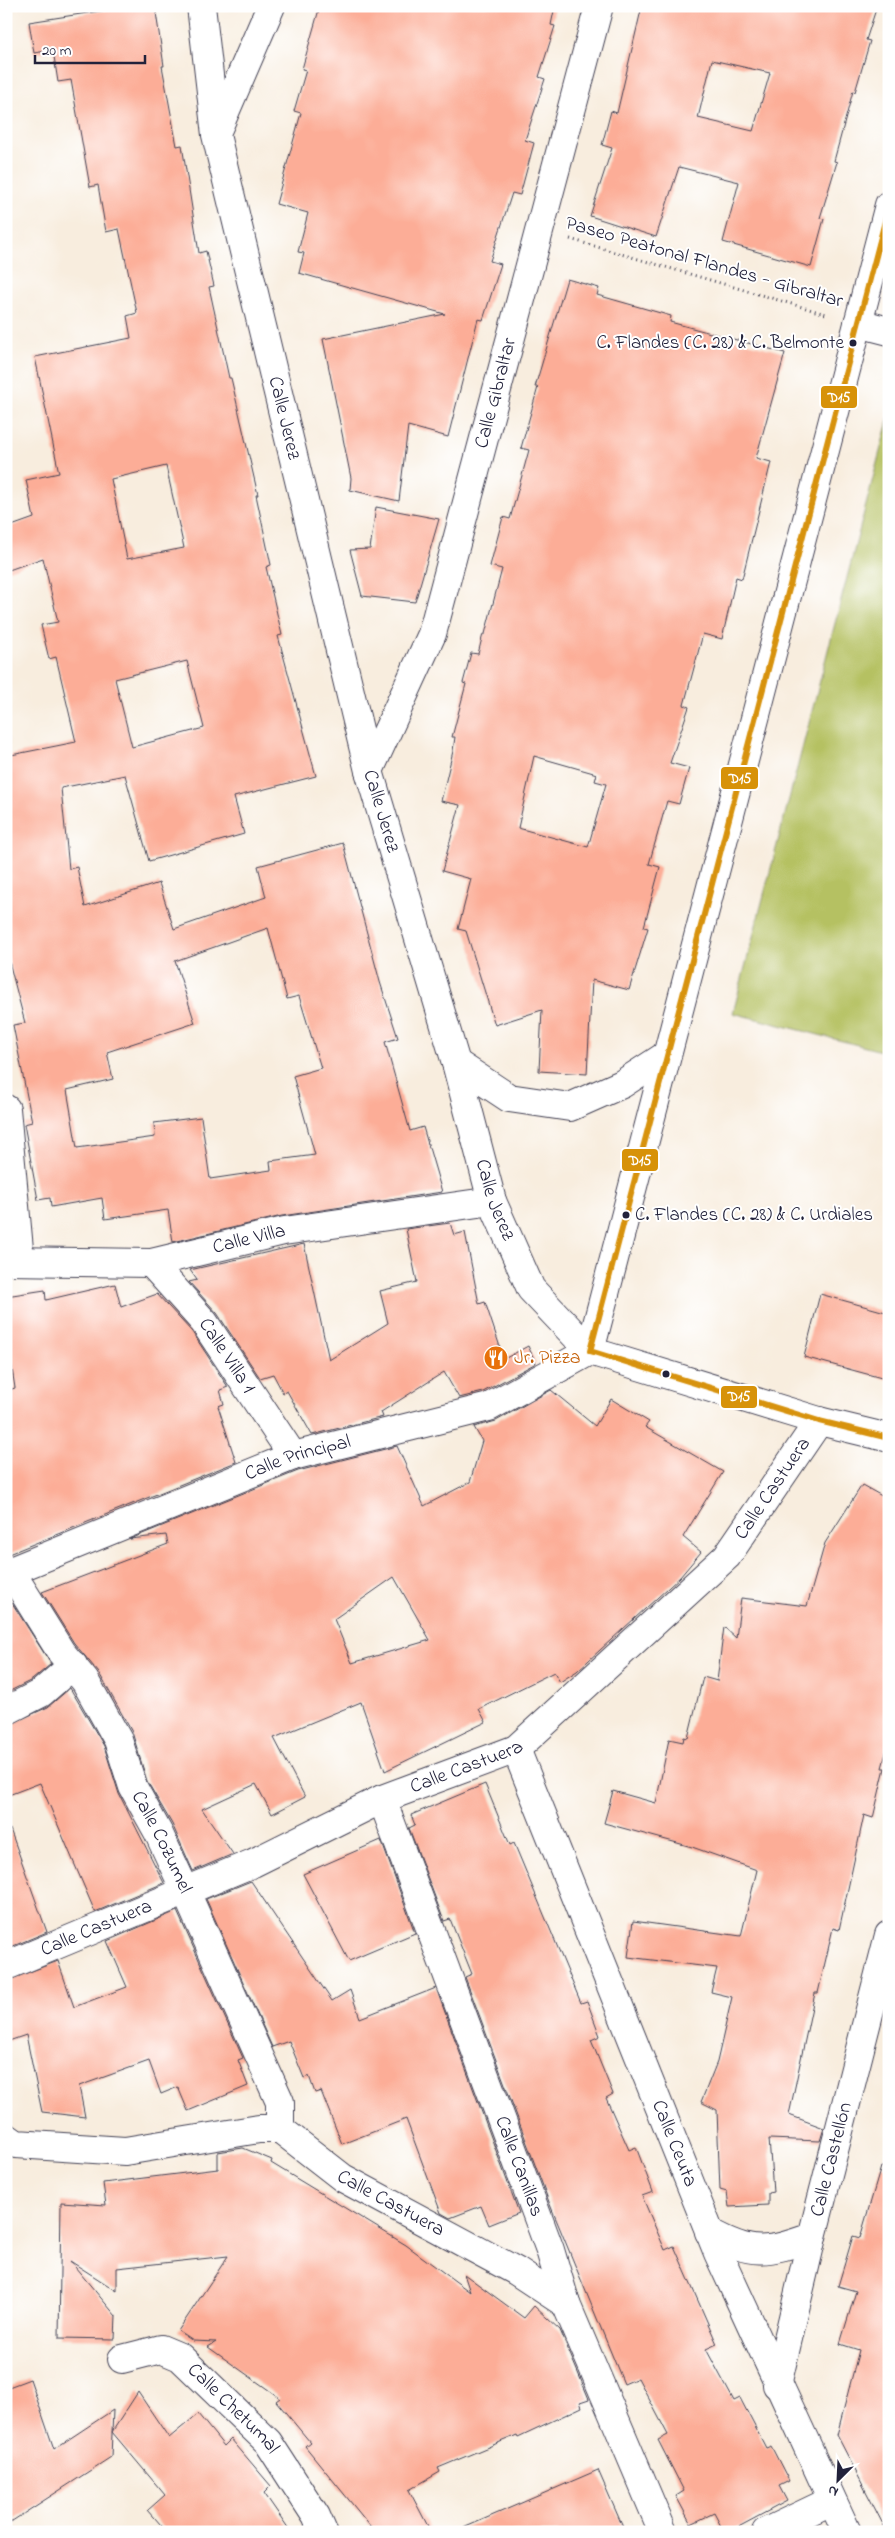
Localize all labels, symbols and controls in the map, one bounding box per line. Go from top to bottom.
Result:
scale bar [35,32,145,64]
text: 20 m [42,40,72,62]
street label: Paseo Peatonal Flandes - Gibraltar [562,209,847,317]
place label: C. Flandes (C. 28) & C. Belmonte [596,330,844,357]
street label: Calle Gibraltar [467,334,525,452]
marker: C. Flandes (C. 28) & C. Belmonte [848,338,858,348]
street label: Calle Jerez [260,373,308,463]
line badge: D15 [820,385,858,409]
text: D15 [827,388,850,409]
street label: Calle Jerez [355,766,407,857]
line badge: D15 [720,766,759,790]
text: D15 [728,769,751,790]
line badge: D15 [621,1148,659,1172]
text: D15 [628,1151,651,1172]
street label: Calle Jerez [467,1156,523,1246]
place label: C. Flandes (C. 28) & C. Urdiales [635,1202,873,1229]
marker: C. Flandes (C. 28) & C. Urdiales [621,1210,631,1220]
street label: Calle Villa [210,1217,289,1262]
street label: Calle Villa 1 [191,1312,262,1400]
place label: Jr. Pizza [514,1344,581,1373]
restaurant icon: Jr. Pizza [483,1345,509,1371]
unlabelled marker [661,1369,671,1379]
line badge: D15 [720,1385,758,1409]
text: D15 [727,1387,750,1408]
street label: Calle Principal [240,1428,354,1489]
street label: Calle Castuera [727,1432,818,1546]
street label: Calle Castuera [406,1734,531,1802]
street label: Calle Cozumel [123,1785,199,1898]
street label: Calle Castuera [36,1892,157,1964]
street label: Calle Ceuta [644,2096,705,2191]
street label: Calle Castellón [803,2099,860,2220]
street label: Calle Canillas [487,2112,551,2221]
street label: Calle Castuera [331,2163,450,2244]
street label: Calle Chetumal [180,2356,287,2460]
north arrow [812,2456,862,2506]
text: N [825,2479,842,2502]

